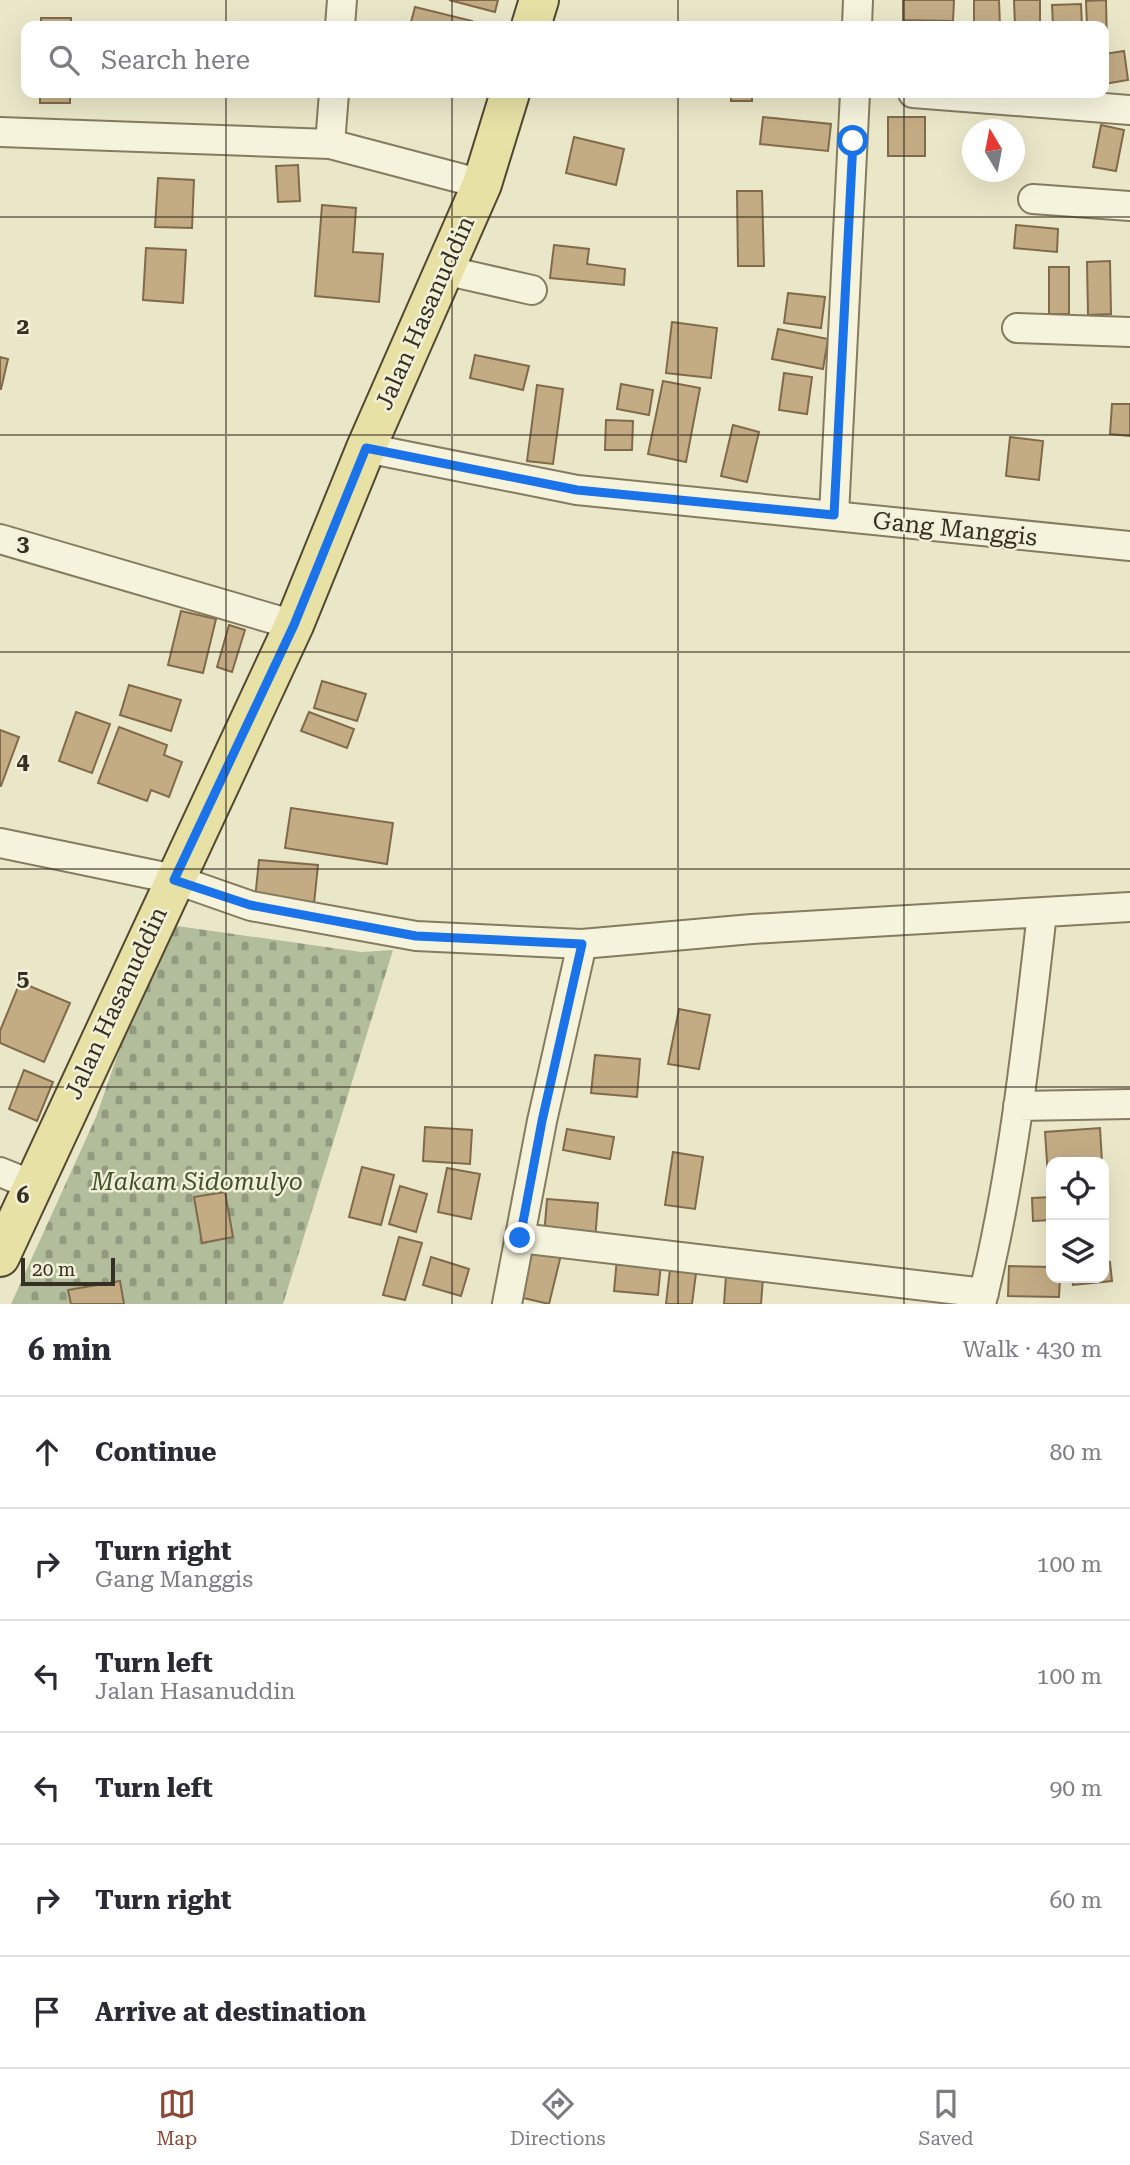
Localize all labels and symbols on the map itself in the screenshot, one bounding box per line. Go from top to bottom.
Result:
north arrow [962,119,1025,182]
route start [837,125,868,156]
street label: Jalan Hasanuddin [370,212,480,414]
text: 2 [17,313,29,340]
street label: Gang Manggis [871,506,1039,552]
text: 3 [17,530,30,557]
text: 4 [17,748,30,775]
street label: Jalan Hasanuddin [59,902,173,1104]
text: 5 [17,965,30,992]
park label: Makam Sidomulyo [90,1168,303,1196]
text: 6 [17,1182,30,1209]
route end [504,1222,535,1253]
scale bar [21,1255,116,1287]

